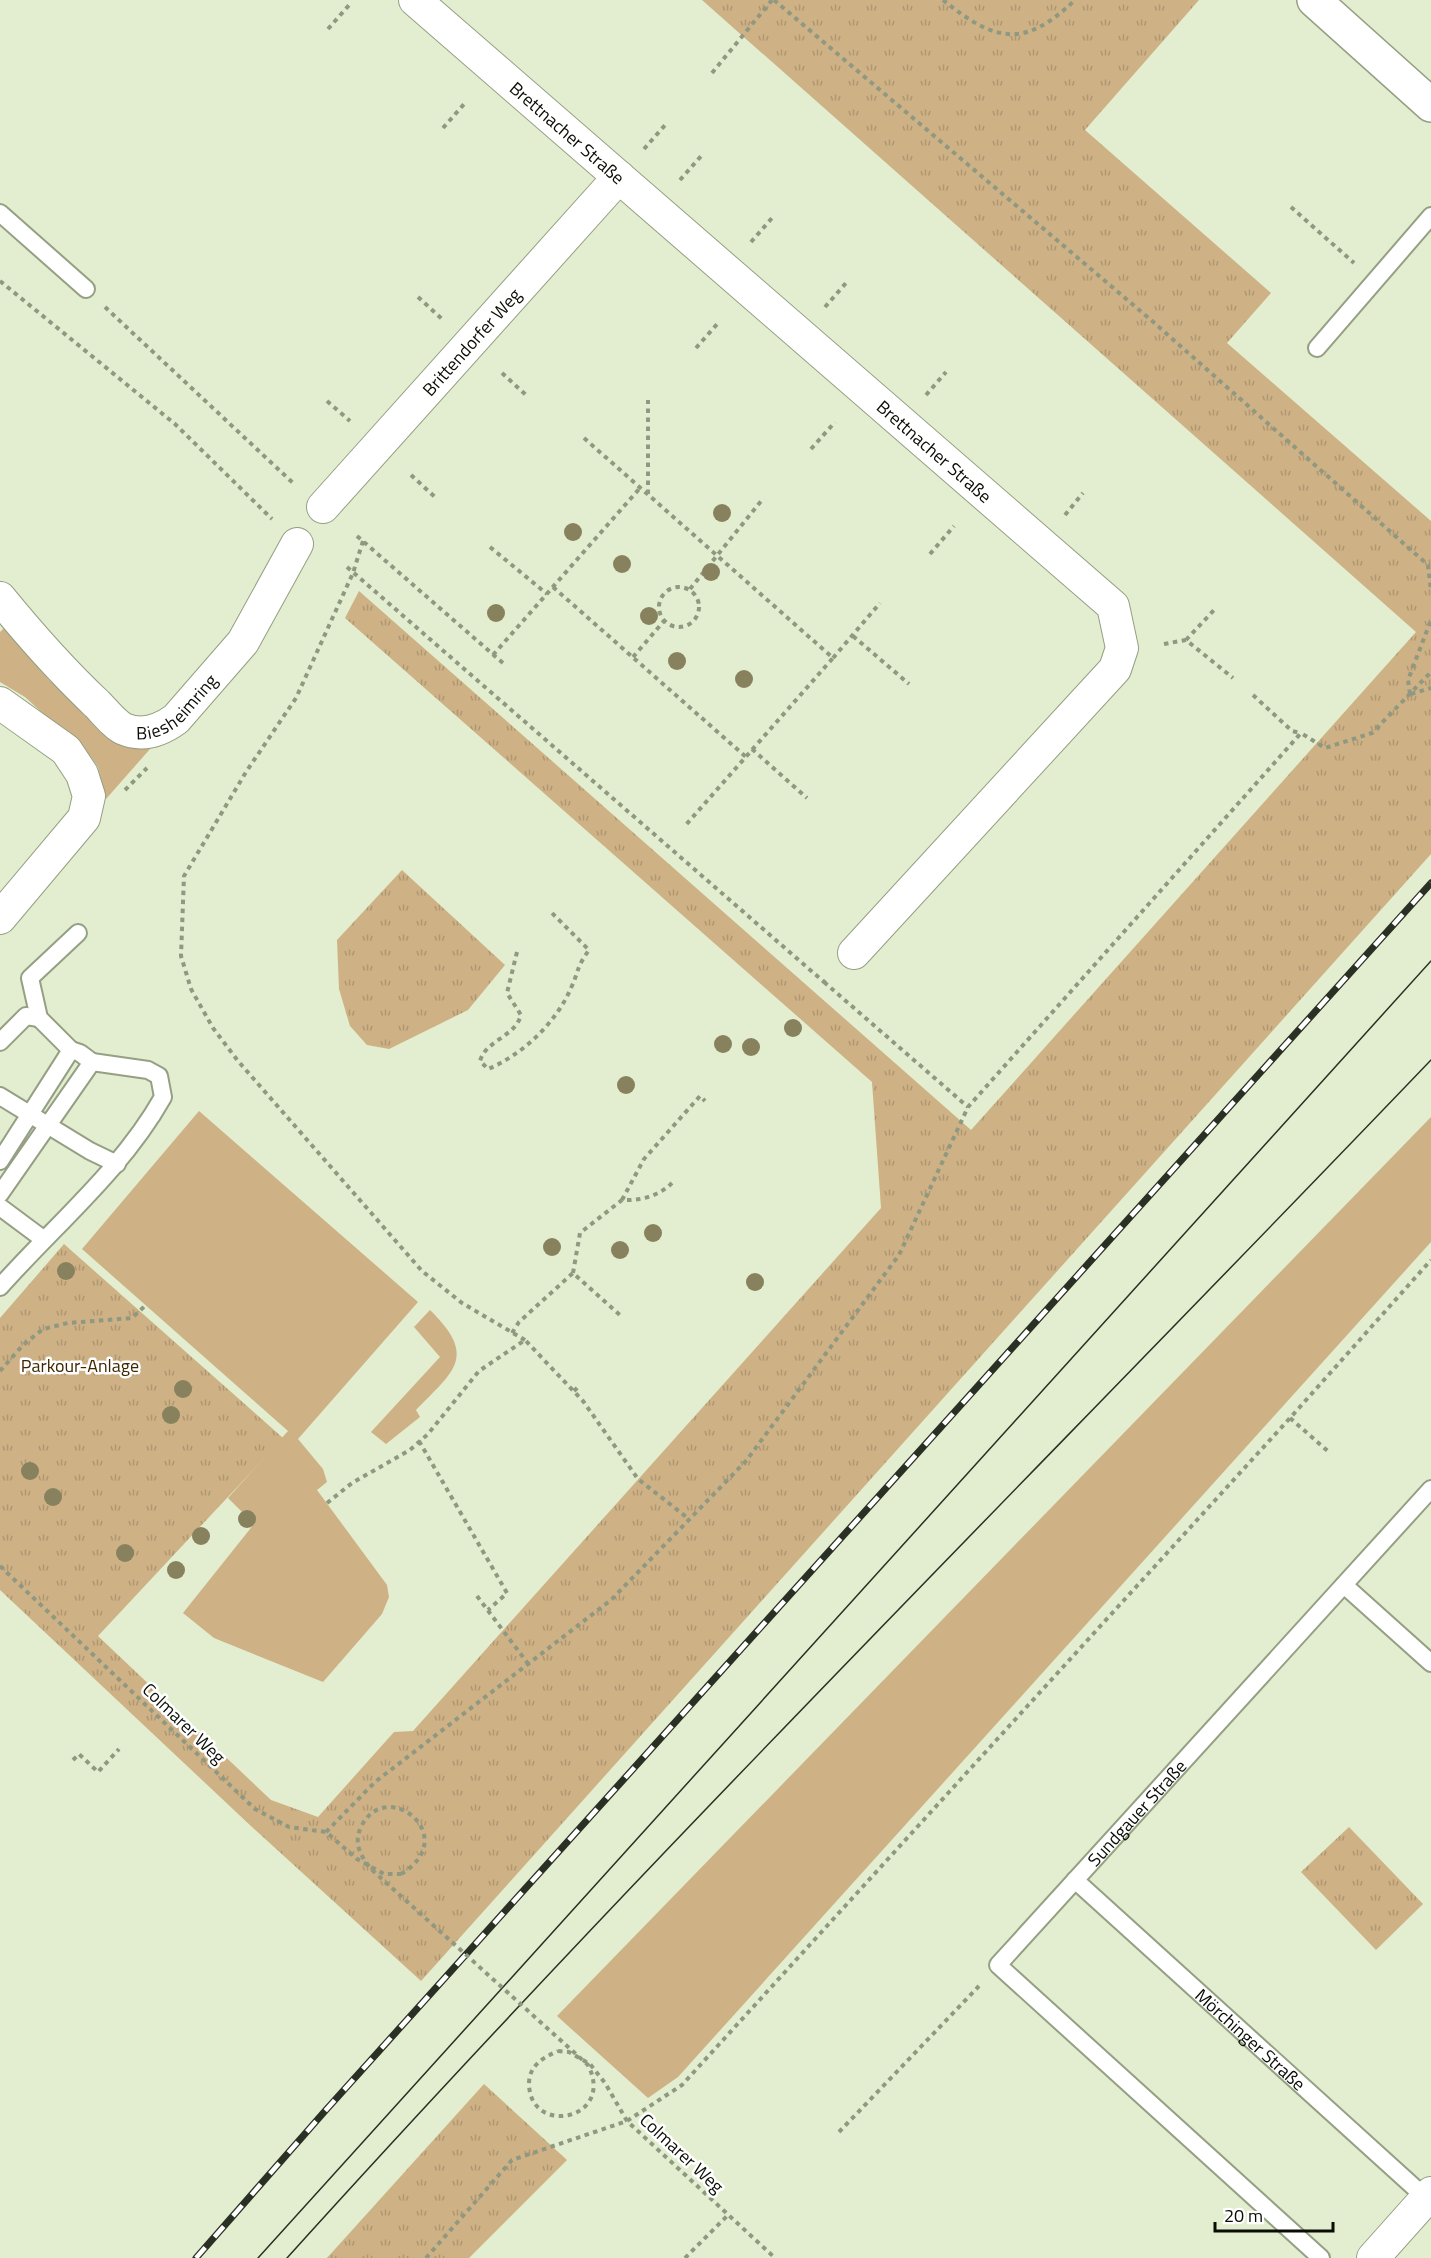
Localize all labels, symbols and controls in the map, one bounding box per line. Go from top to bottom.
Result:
street label: Brettnacher Straße [504,75,631,190]
street label: Brittendorfer Weg [415,282,527,402]
street label: Brettnacher Straße [871,393,998,509]
street label: Biesheimring [136,668,223,746]
park label: Parkour-Anlage [21,1352,139,1379]
street label: Colmarer Weg [136,1676,232,1770]
street label: Sundgauer Straße [1081,1753,1192,1872]
street label: Mörchinger Straße [1189,1982,1312,2096]
street label: Colmarer Weg [634,2107,730,2199]
scale bar [1215,2195,1334,2233]
text: 20 m [1224,2202,1263,2229]

